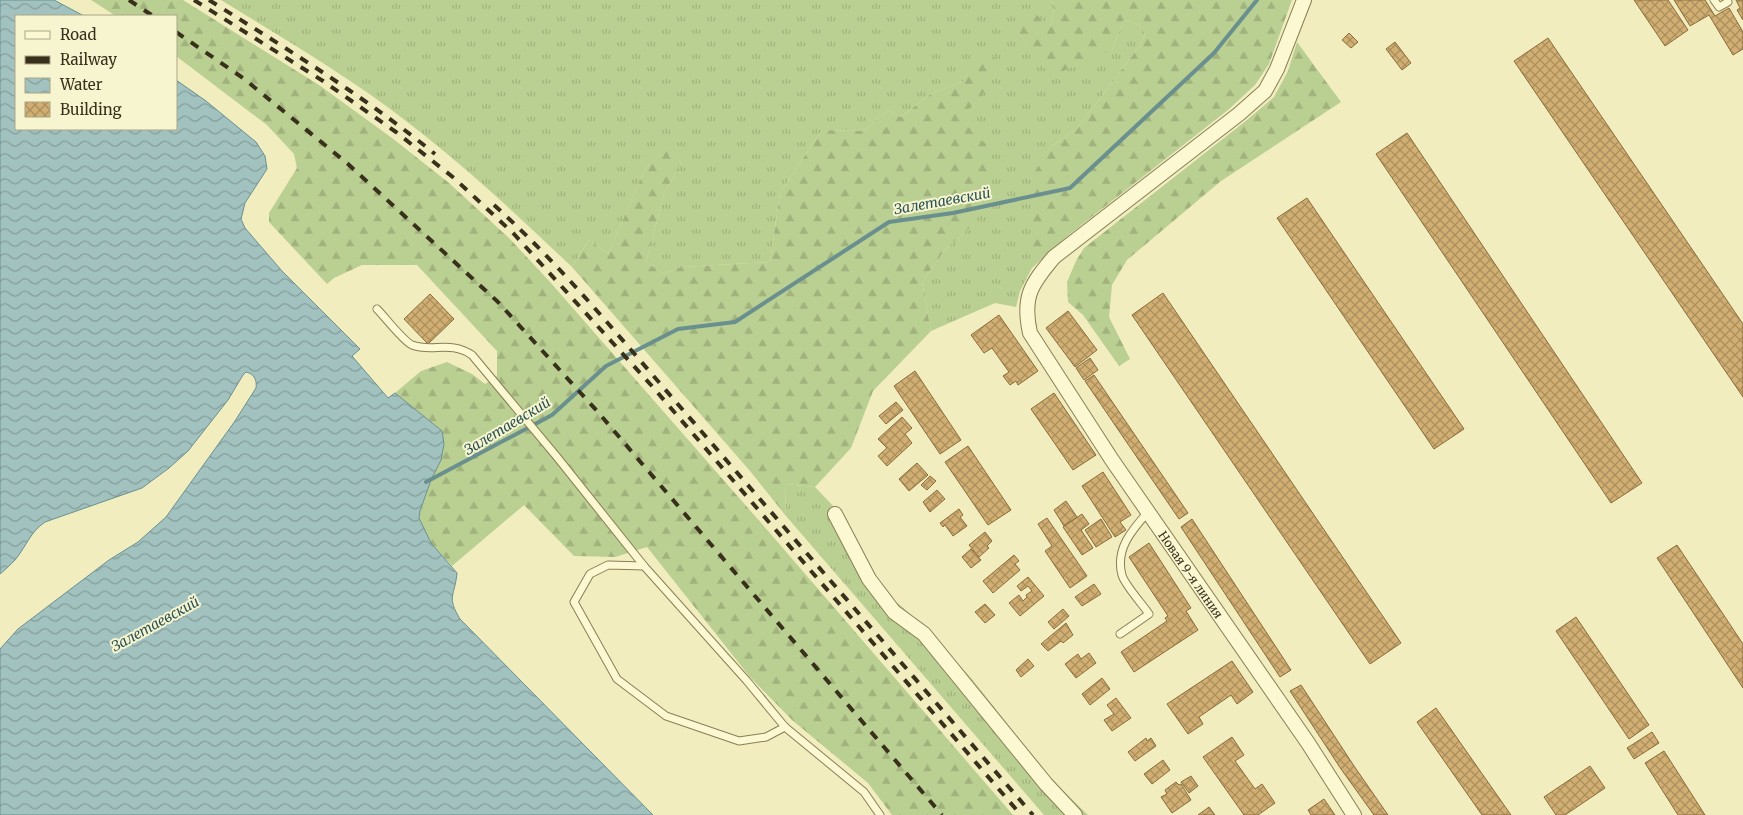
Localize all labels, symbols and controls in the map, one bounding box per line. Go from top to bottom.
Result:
legend [15,15,178,130]
text: Road [60,25,96,44]
text: Railway [60,50,117,69]
text: Water [59,75,103,94]
text: Building [60,100,122,119]
water label: Залетаевский [892,184,992,218]
water label: Залетаевский [460,393,554,459]
street label: Новая 9-я линия [1156,528,1227,621]
water label: Залетаевский [108,592,202,656]

